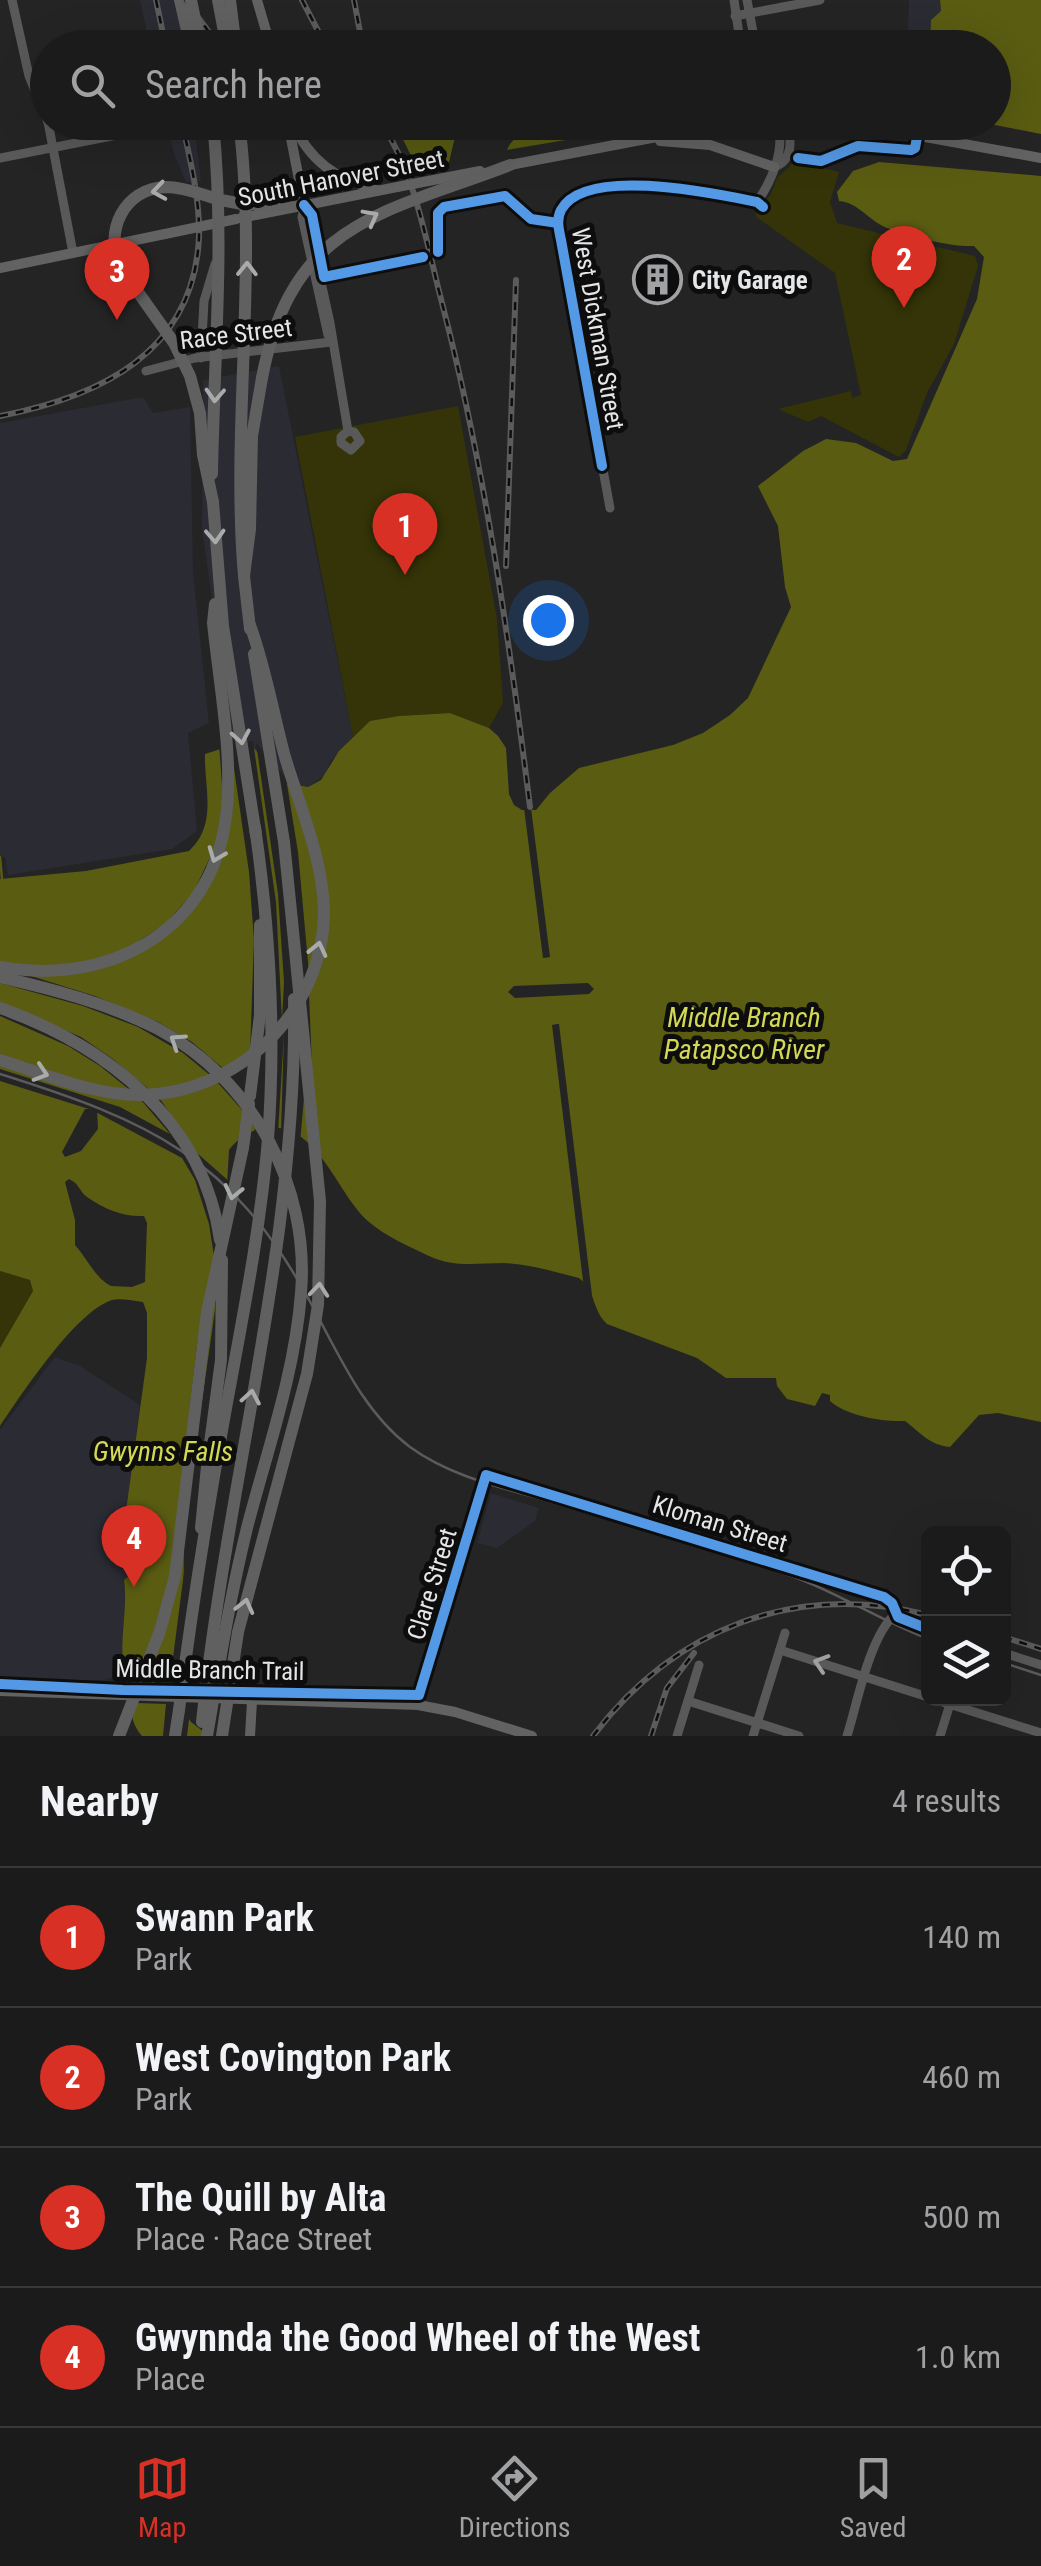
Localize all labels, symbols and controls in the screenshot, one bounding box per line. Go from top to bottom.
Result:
search box [30,30,1011,140]
icon: search [65,58,120,113]
text: Search here [145,63,322,107]
street label: South Hanover Street [236,144,446,212]
one-way arrow [151,179,167,200]
one-way arrow [361,210,379,229]
street label: West Dickman Street [566,226,630,432]
pin: 2 [872,226,936,308]
pin: 3 [84,238,150,320]
building icon: City Garage [631,254,683,306]
one-way arrow [236,260,257,276]
place label: City Garage [692,266,808,295]
street label: Race Street [178,313,294,355]
one-way arrow [205,387,226,403]
pin: 1 [372,492,438,575]
one-way arrow [204,529,225,545]
your location [523,595,574,646]
one-way arrow [230,729,251,745]
one-way arrow [207,846,228,863]
one-way arrow [307,941,328,958]
water label: Middle Branch Patapsco River [664,1001,825,1066]
one-way arrow [170,1035,188,1054]
one-way arrow [32,1061,49,1082]
one-way arrow [224,1183,245,1200]
one-way arrow [308,1281,330,1297]
one-way arrow [240,1389,261,1406]
water label: Gwynns Falls [93,1435,233,1468]
street label: Kloman Street [649,1490,791,1558]
pin: 4 [102,1504,166,1587]
street label: Clare Street [401,1525,463,1643]
map controls [921,1526,1011,1706]
button: locate [921,1526,1011,1616]
one-way arrow [233,1598,254,1615]
button: layers [921,1616,1011,1706]
street label: Middle Branch Trail [115,1654,305,1686]
one-way arrow [813,1654,830,1675]
text: Nearby [40,1777,159,1826]
text: 4 results [892,1782,1001,1820]
text: Swann Park [135,1896,314,1940]
text: 1 [64,1918,81,1956]
text: 140 m [922,1918,1001,1956]
text: Park [135,1940,192,1978]
text: West Covington Park [135,2036,451,2080]
text: 2 [64,2058,81,2096]
text: 460 m [922,2058,1001,2096]
text: Park [135,2080,192,2118]
text: The Quill by Alta [135,2176,386,2220]
text: 3 [64,2198,81,2236]
text: 500 m [922,2198,1001,2236]
text: Place · Race Street [135,2220,372,2258]
text: Gwynnda the Good Wheel of the West [135,2316,700,2360]
text: 4 [64,2338,81,2376]
text: 1.0 km [915,2338,1001,2376]
text: Place [135,2360,205,2398]
tab: Map [135,2451,190,2544]
tab: Directions [459,2451,571,2544]
tab: Saved [840,2451,906,2544]

